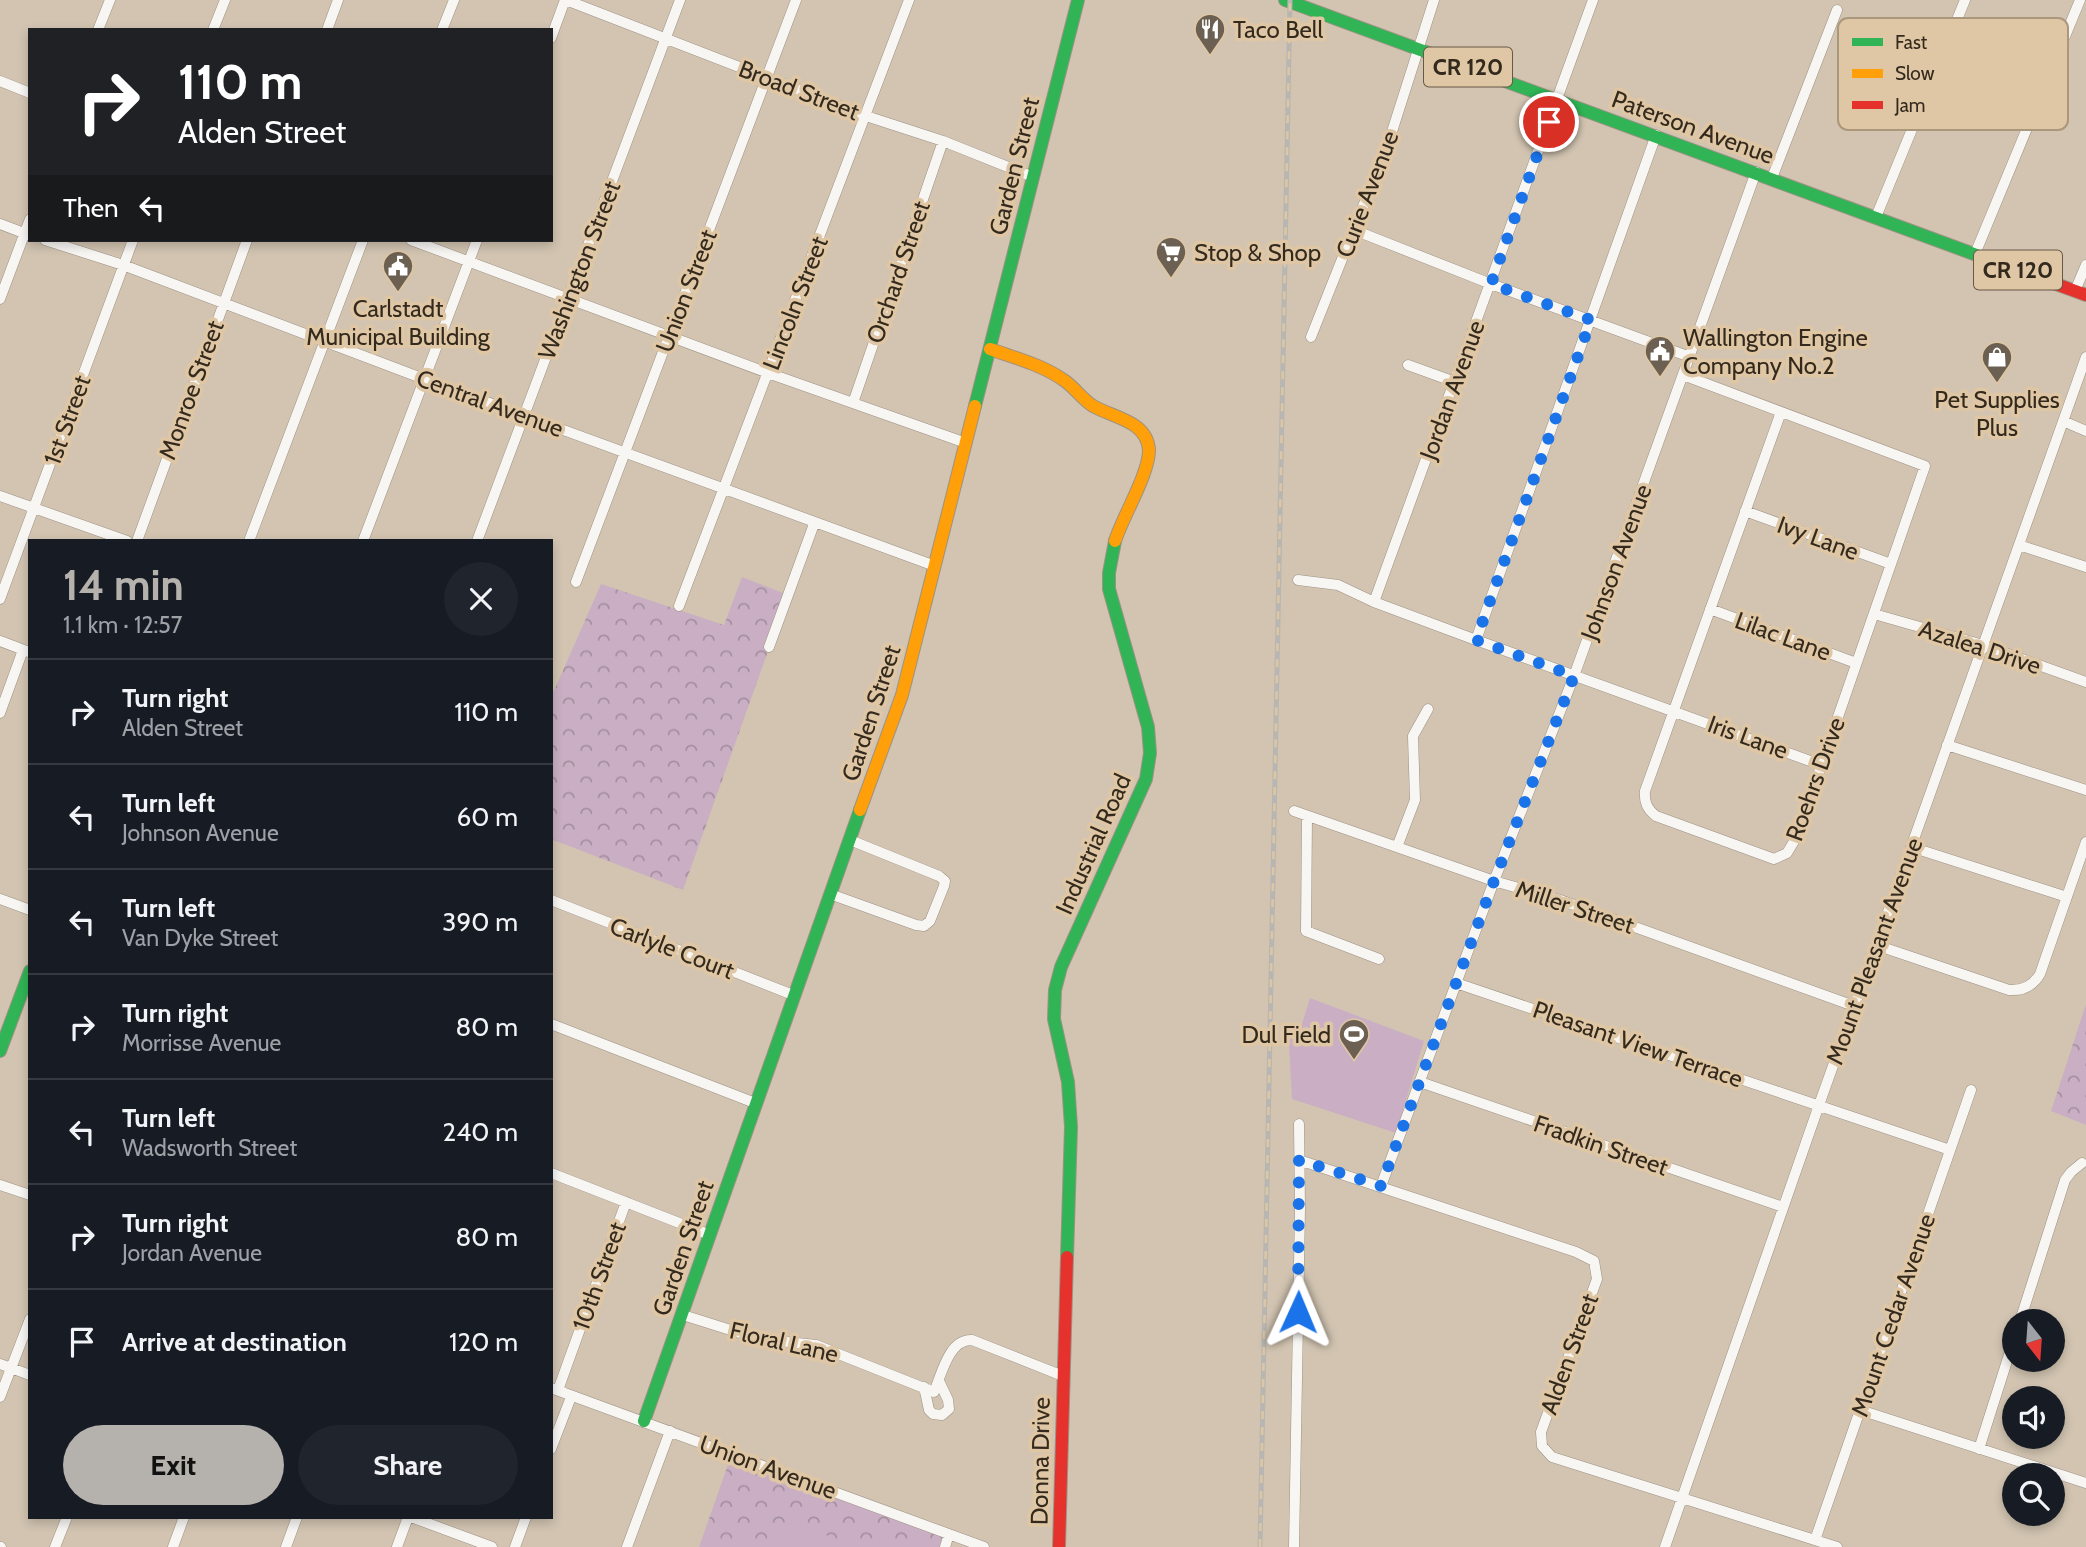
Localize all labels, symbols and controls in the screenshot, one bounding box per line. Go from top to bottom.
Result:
restaurant icon: Taco Bell [1193,12,1227,56]
place label: Taco Bell [1233,15,1323,44]
legend [1838,18,2068,130]
text: Fast [1895,31,1928,54]
road number: CR 120 [1424,48,1512,86]
text: 110 m [178,52,302,111]
street label: Broad Street [735,54,863,126]
icon: right [63,56,154,147]
text: Slow [1895,62,1935,85]
street label: Paterson Avenue [1608,84,1778,170]
pin [1519,92,1579,152]
street label: Garden Street [983,94,1045,238]
text: Jam [1894,94,1925,117]
icon: arrive [1530,103,1568,141]
text: Alden Street [178,112,346,151]
street label: Curie Avenue [1330,127,1404,261]
street label: Washington Street [532,177,626,363]
icon: left [133,189,171,227]
text: Then [63,192,119,224]
street label: Orchard Street [860,197,936,347]
street label: Union Street [649,225,723,357]
street label: Lincoln Street [756,232,834,374]
supermarket icon: Stop & Shop [1154,235,1188,279]
place label: Stop & Shop [1194,238,1321,267]
public building icon: Carlstadt Municipal Building [381,249,415,293]
road number: CR 120 [1974,250,2062,290]
place label: Carlstadt Municipal Building [306,294,491,351]
street label: Jordan Avenue [1413,316,1491,465]
street label: Monroe Street [152,317,230,463]
place label: Wallington Engine Company No.2 [1683,323,1868,380]
public building icon: Wallington Engine Company No.2 [1643,334,1677,378]
shop icon: Pet Supplies Plus [1980,340,2014,384]
street label: Central Avenue [413,363,567,443]
street label: 1st Street [37,371,97,469]
place label: Pet Supplies Plus [1934,385,2060,442]
street label: Johnson Avenue [1574,480,1658,645]
street label: Ivy Lane [1773,510,1863,566]
text: 14 min [63,559,184,611]
button: close [444,562,518,636]
street label: Lilac Lane [1731,605,1835,667]
text: 1.1 km · 12:57 [63,611,182,639]
street label: Azalea Drive [1916,614,2044,680]
street label: Garden Street [835,641,907,785]
text: Turn right [122,682,228,714]
icon: right [63,693,101,731]
text: 110 m [454,696,518,728]
street label: Iris Lane [1704,709,1792,765]
street label: Roehrs Drive [1779,713,1851,845]
text: Alden Street [122,714,243,742]
street label: Industrial Road [1049,769,1137,919]
text: Turn left [122,787,215,819]
icon: left [63,798,101,836]
text: 60 m [456,801,518,833]
text: Johnson Avenue [122,819,279,847]
street label: Mount Pleasant Avenue [1820,834,1928,1068]
street label: Miller Street [1512,874,1638,940]
text: Turn left [122,892,215,924]
icon: left [63,903,101,941]
text: 390 m [442,906,518,938]
street label: Carlyle Court [606,911,738,985]
text: Van Dyke Street [122,924,278,952]
street label: Pleasant View Terrace [1529,995,1747,1093]
text: Turn right [122,997,228,1029]
icon: right [63,1008,101,1046]
text: 80 m [455,1011,518,1043]
sports icon: Dul Field [1337,1017,1371,1061]
place label: Dul Field [1241,1020,1331,1049]
text: Morrisse Avenue [122,1029,281,1057]
text: Turn left [122,1102,215,1134]
street label: Fradkin Street [1530,1108,1672,1182]
icon: left [63,1113,101,1151]
text: 240 m [443,1116,518,1148]
text: Wadsworth Street [122,1134,297,1162]
street label: Garden Street [646,1177,720,1319]
text: Turn right [122,1207,228,1239]
street label: Mount Cedar Avenue [1845,1210,1941,1420]
icon: right [63,1218,101,1256]
street label: 10th Street [566,1218,632,1334]
text: 80 m [455,1221,518,1253]
text: Jordan Avenue [122,1239,262,1267]
position arrow [1261,1275,1335,1349]
street label: Alden Street [1534,1290,1604,1418]
north arrow [2002,1309,2065,1372]
map controls [2002,1309,2065,1526]
street label: Floral Lane [727,1315,841,1369]
icon: arrive [63,1323,101,1361]
text: Arrive at destination [122,1326,347,1358]
text: 120 m [449,1326,518,1358]
button: sound [2002,1386,2065,1449]
street label: Donna Drive [1024,1397,1056,1525]
button: Exit [63,1425,284,1505]
button: Share [298,1425,518,1505]
street label: Union Avenue [696,1429,840,1505]
button: search [2002,1463,2065,1526]

